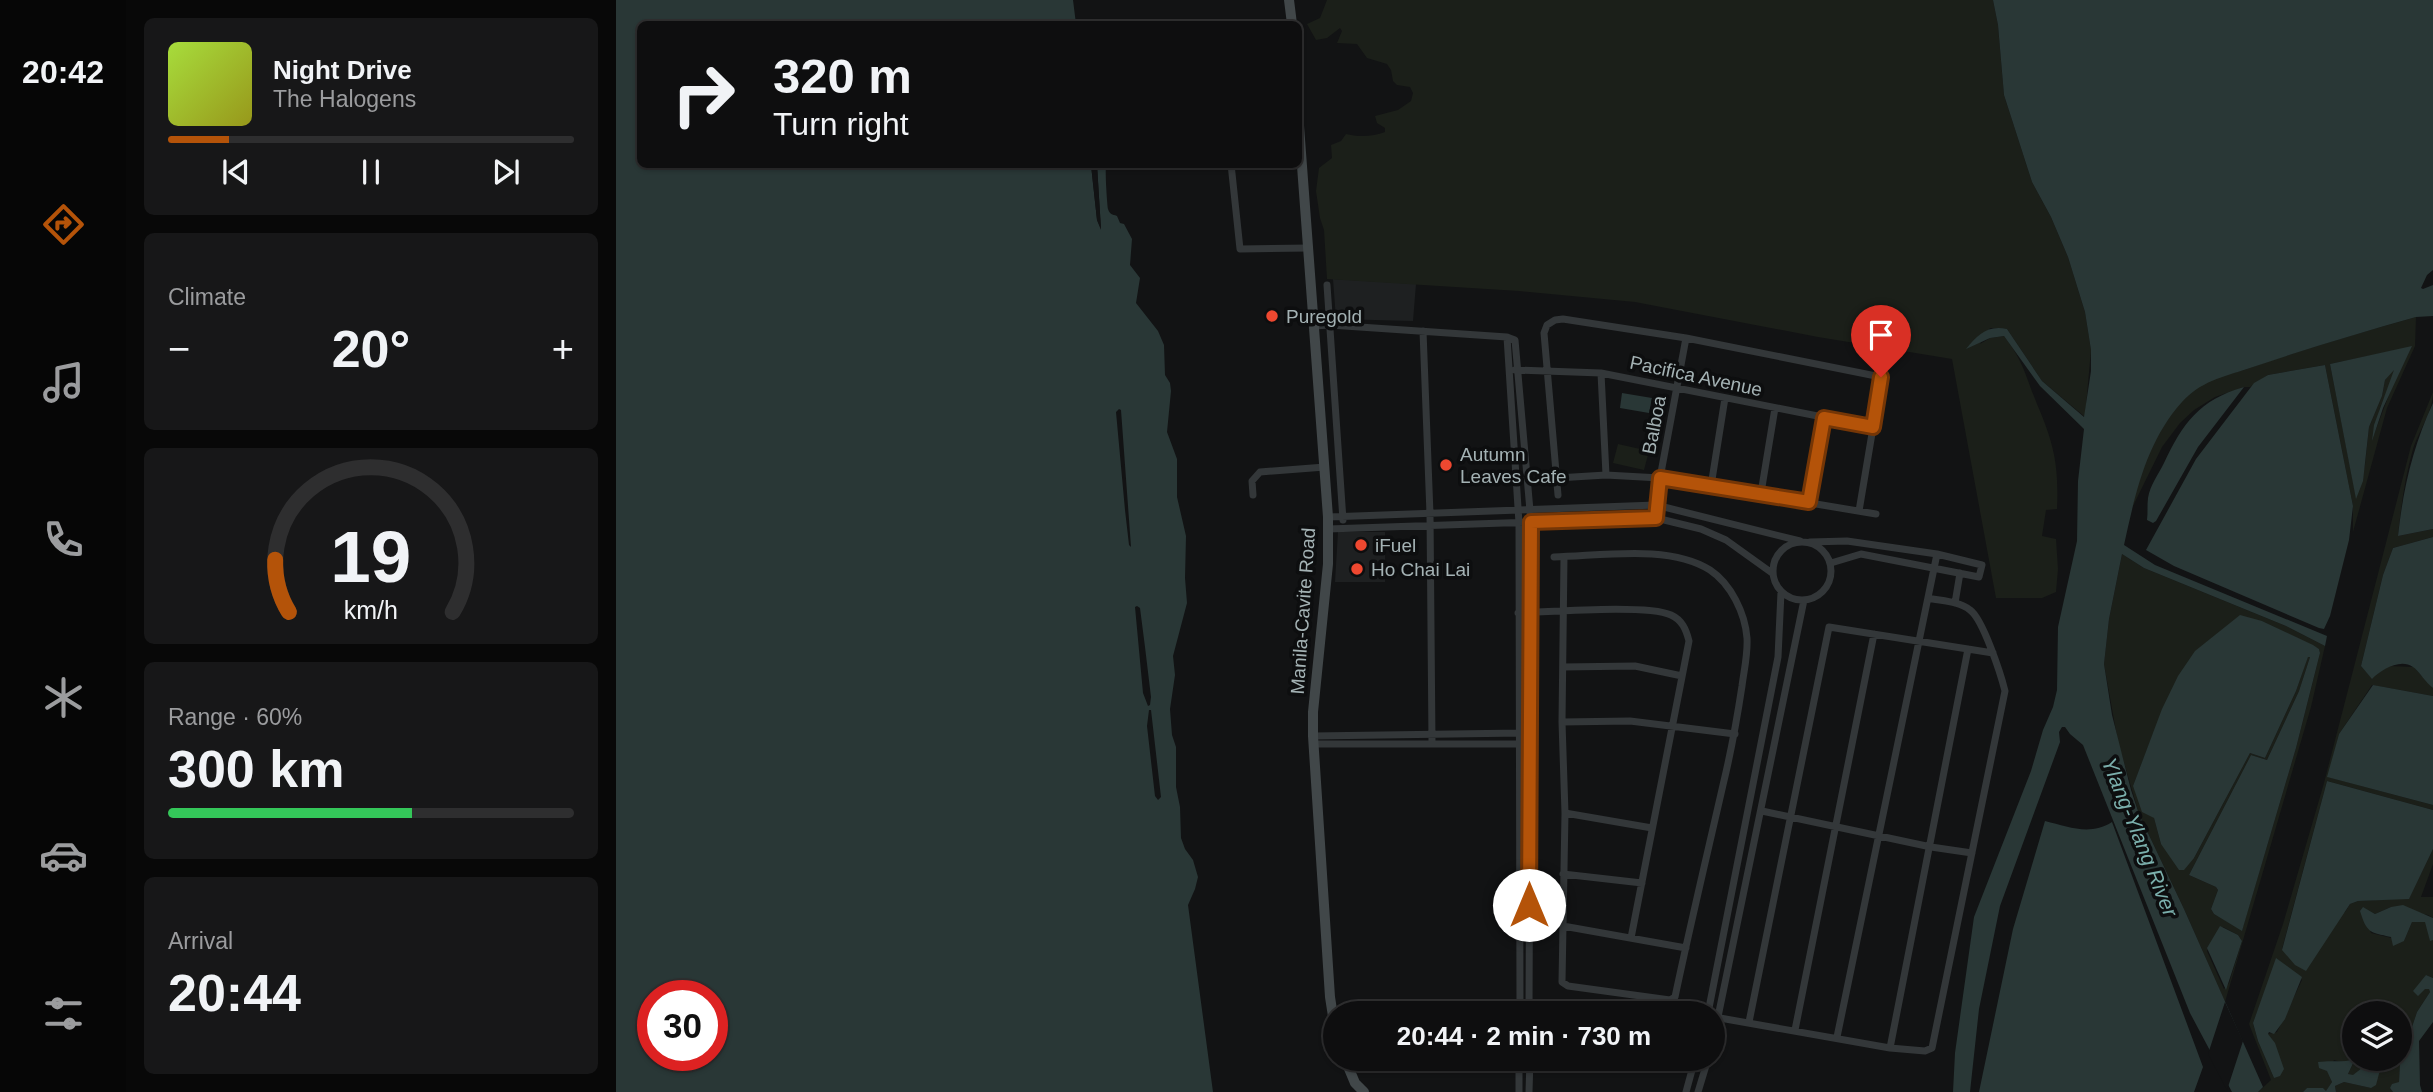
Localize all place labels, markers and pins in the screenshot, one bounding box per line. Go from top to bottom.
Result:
pin [1851,305,1911,377]
place label: Puregold [1286,306,1362,327]
marker: Puregold [1264,308,1280,324]
place label: Autumn Leaves Cafe [1460,444,1567,487]
marker: Autumn Leaves Cafe [1438,457,1454,473]
place label: iFuel [1375,535,1416,556]
marker: iFuel [1353,537,1369,553]
place label: Ho Chai Lai [1371,559,1470,580]
marker: Ho Chai Lai [1349,561,1365,577]

